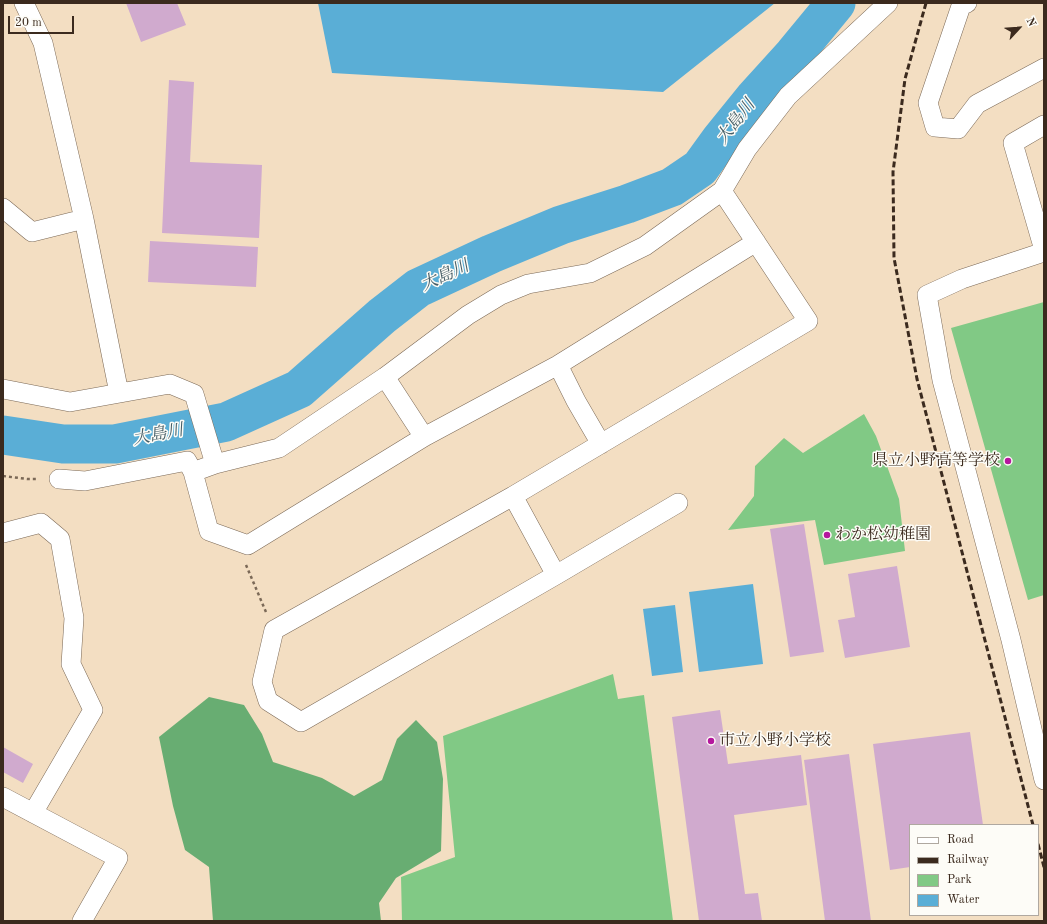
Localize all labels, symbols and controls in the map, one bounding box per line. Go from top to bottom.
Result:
scale bar [10,8,76,34]
north arrow [999,8,1039,48]
text: N [1023,16,1037,29]
text: 20 m [15,17,42,29]
water label: 大島川 [712,96,760,148]
water label: 大島川 [418,256,472,296]
water label: 大島川 [131,420,185,450]
place label: 県立小野高等学校 [872,451,1000,471]
marker: 県立小野高等学校 [1003,456,1013,466]
place label: わか松幼稚園 [835,525,931,545]
marker: わか松幼稚園 [822,530,832,540]
place label: 市立小野小学校 [719,731,831,751]
marker: 市立小野小学校 [706,736,716,746]
legend [909,824,1039,916]
text: Road [947,834,974,846]
text: Railway [947,854,989,866]
text: Park [947,874,972,886]
text: Water [947,894,979,906]

